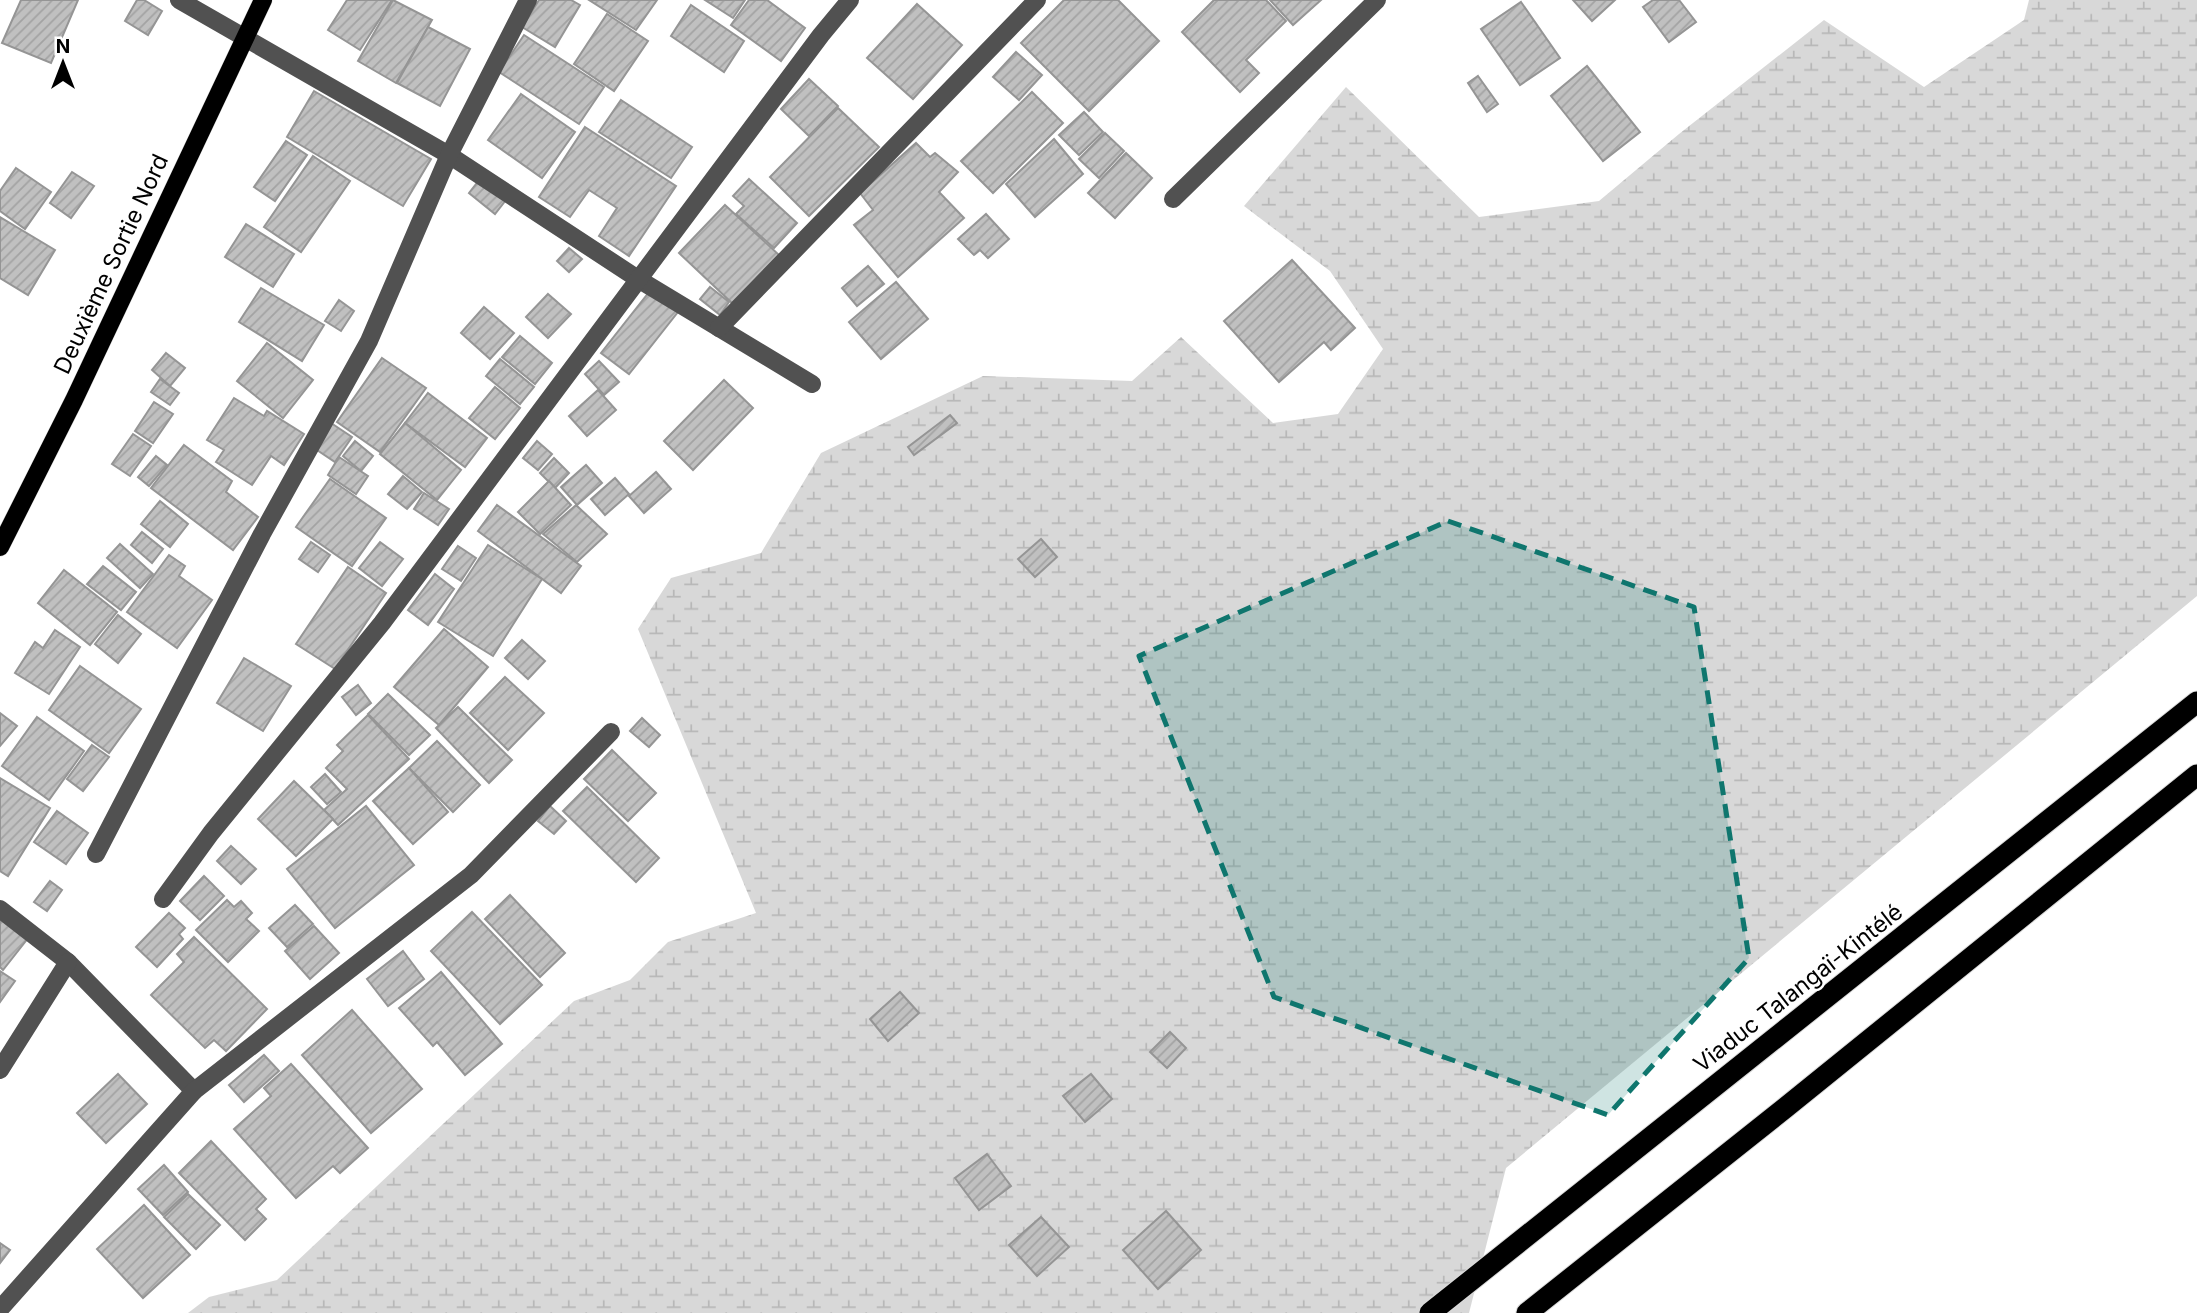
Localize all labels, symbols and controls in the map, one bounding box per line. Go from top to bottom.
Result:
north arrow [28,28,98,98]
text: N [56,35,70,58]
street label: Deuxième Sortie Nord [48,150,174,378]
street label: Viaduc Talangaï-Kintélé [1688,898,1908,1078]

